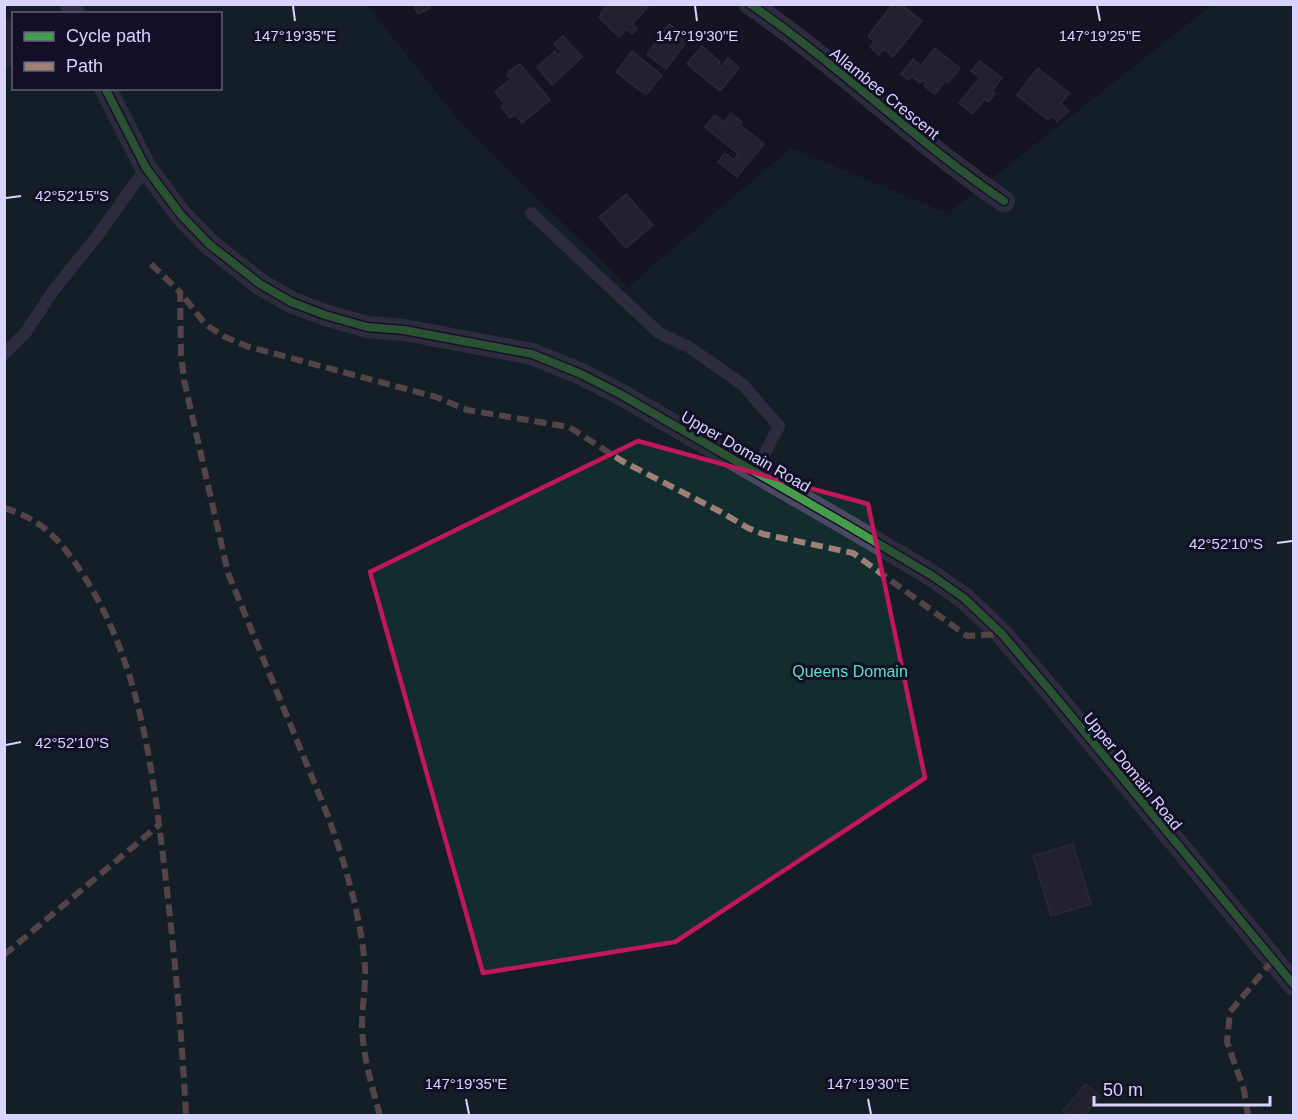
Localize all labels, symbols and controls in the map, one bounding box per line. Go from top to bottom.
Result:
legend [12,12,222,90]
text: Cycle path [66,26,151,46]
text: 147°19'35"E [254,27,336,44]
text: 147°19'30"E [656,27,738,44]
text: 147°19'25"E [1059,27,1141,44]
street label: Allambee Crescent [827,44,943,143]
text: Path [66,56,103,76]
text: 42°52'15"S [35,187,109,204]
street label: Upper Domain Road [678,408,813,495]
text: 42°52'10"S [1189,535,1263,552]
park label: Queens Domain [792,663,908,680]
street label: Upper Domain Road [1080,709,1185,833]
text: 42°52'10"S [35,734,109,751]
scale bar [1094,1069,1270,1107]
text: 147°19'35"E [425,1075,507,1092]
text: 147°19'30"E [827,1075,909,1092]
text: 50 m [1103,1080,1143,1100]

